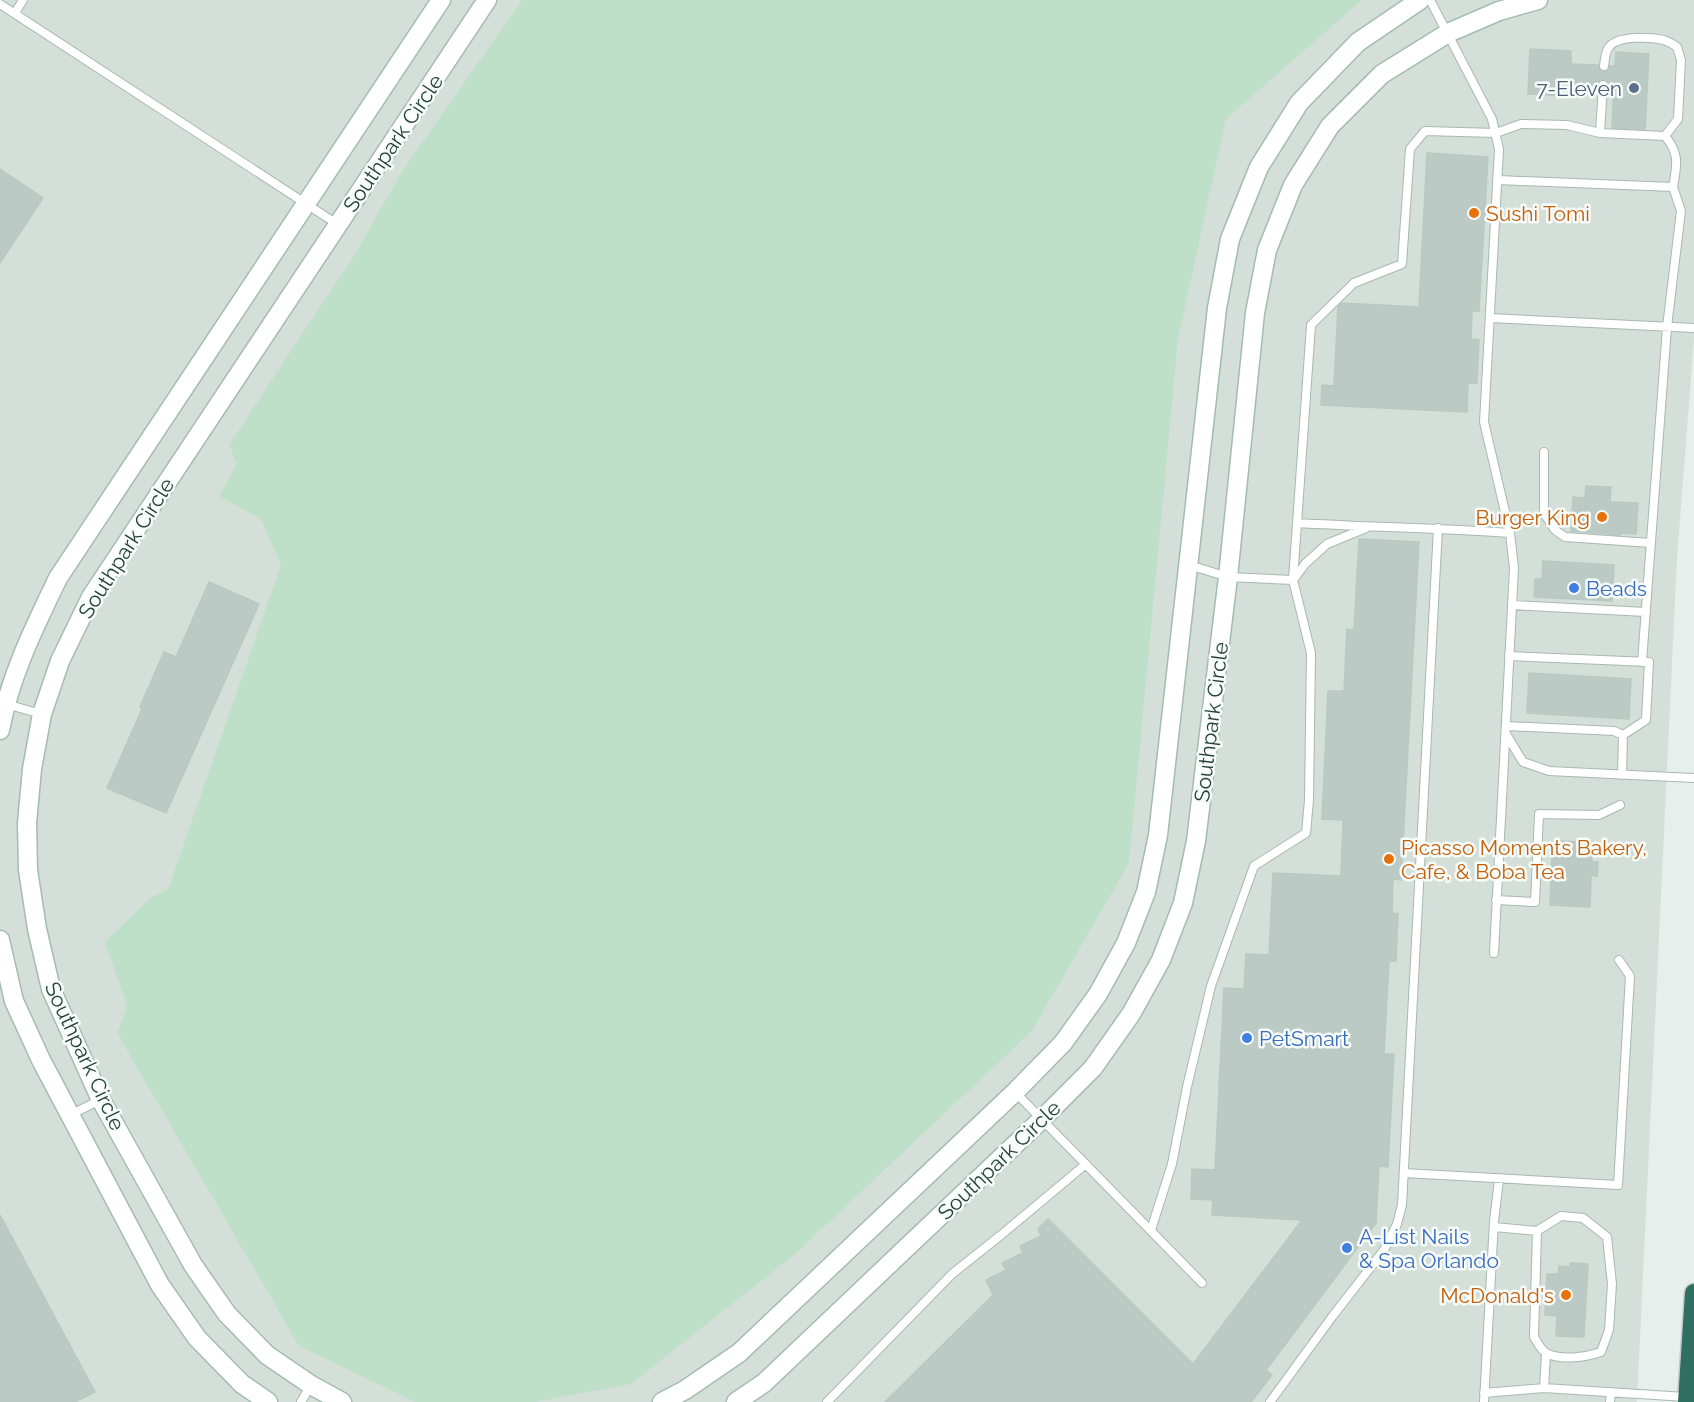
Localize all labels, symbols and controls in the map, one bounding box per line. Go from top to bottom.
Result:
street label: Southpark Circle [338,69,448,217]
place label: 7-Eleven [1537,76,1622,101]
marker: 7-Eleven [1627,81,1641,95]
place label: Sushi Tomi [1486,201,1590,226]
marker: Sushi Tomi [1467,206,1481,220]
street label: Southpark Circle [73,473,179,623]
place label: Burger King [1476,505,1590,530]
marker: Burger King [1595,510,1609,524]
place label: Beads [1586,576,1647,601]
marker: Beads [1567,581,1581,595]
street label: Southpark Circle [1189,641,1233,803]
place label: Picasso Moments Bakery, Cafe, & Boba Tea [1401,835,1647,884]
marker: Picasso Moments Bakery, Cafe, & Boba Tea [1382,852,1396,866]
street label: Southpark Circle [40,978,130,1134]
place label: PetSmart [1259,1026,1349,1051]
marker: PetSmart [1240,1031,1254,1045]
street label: Southpark Circle [932,1095,1066,1225]
place label: A-List Nails & Spa Orlando [1359,1224,1499,1273]
marker: A-List Nails & Spa Orlando [1340,1241,1354,1255]
place label: McDonald's [1440,1283,1554,1308]
marker: McDonald's [1559,1288,1573,1302]

